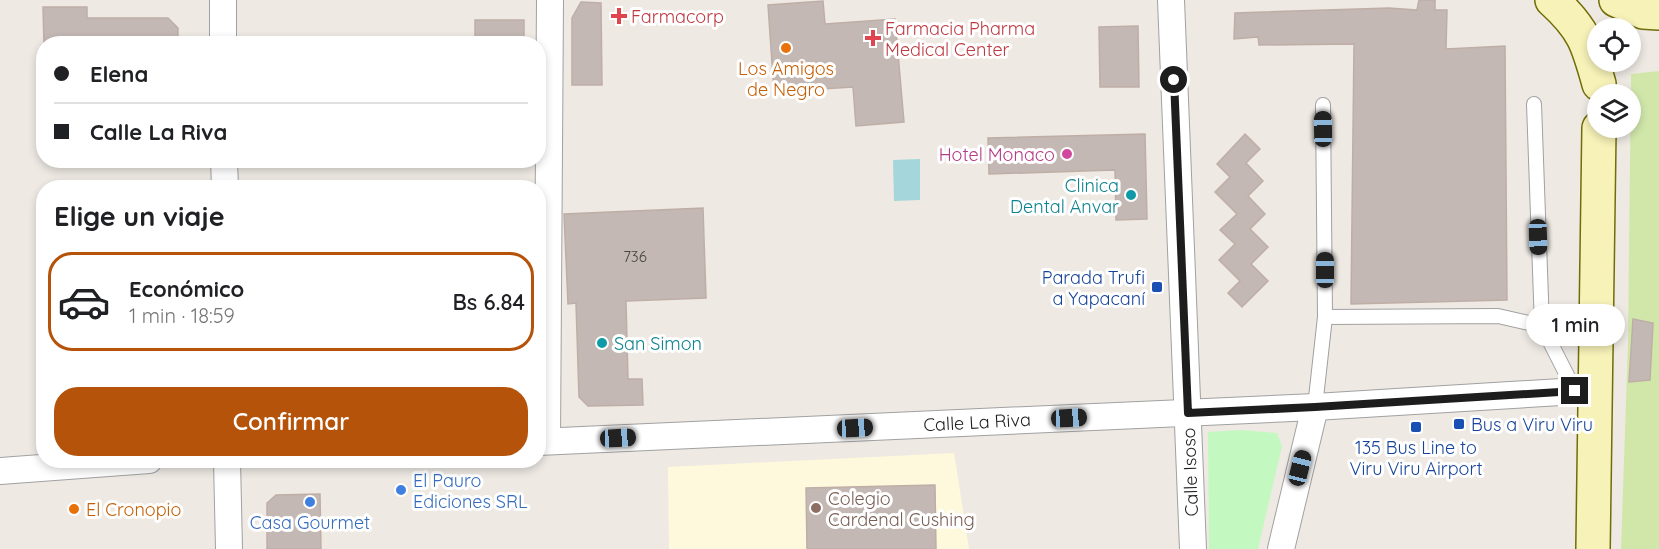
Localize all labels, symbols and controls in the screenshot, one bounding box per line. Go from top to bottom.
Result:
place label: Farmacorp [631,5,724,28]
marker: Farmacorp [612,9,626,23]
place label: Farmacia Pharma Medical Center [885,17,1035,61]
map controls [1587,18,1641,138]
button: locate [1587,18,1641,72]
marker: Farmacia Pharma Medical Center [866,31,880,45]
marker: Los Amigos de Negro [779,41,793,55]
place label: Los Amigos de Negro [738,57,834,101]
text: Elena [90,60,148,88]
route start [1160,66,1187,93]
button: layers [1587,84,1641,138]
car [1314,111,1332,147]
text: Calle La Riva [90,118,227,146]
place label: Hotel Monaco [939,143,1055,166]
marker: Hotel Monaco [1060,147,1074,161]
place label: Clinica Dental Anvar [1010,174,1119,218]
marker: Clinica Dental Anvar [1124,188,1138,202]
text: Elige un viaje [54,199,225,233]
car [1528,219,1548,255]
house number: 736 [623,247,647,266]
car [1316,252,1334,288]
place label: Parada Trufi a Yapacaní [1042,266,1145,310]
icon: car [57,275,111,329]
text: Económico [129,275,244,303]
marker: Parada Trufi a Yapacaní [1150,280,1164,294]
text: Bs 6.84 [452,288,525,316]
text: 1 min · 18:59 [129,303,235,328]
callout: 1 min [1526,304,1624,346]
text: 1 min [1552,312,1599,337]
place label: San Simon [614,332,702,355]
marker: San Simon [595,336,609,350]
route end [1561,377,1588,404]
button: Confirmar [54,387,528,456]
street label: Calle La Riva [923,408,1031,436]
car [1051,408,1087,428]
place label: Bus a Viru Viru [1471,413,1593,436]
marker: Bus a Viru Viru [1452,417,1466,431]
car [837,418,873,438]
marker: 135 Bus Line to Viru Viru Airport [1409,420,1423,434]
street label: Calle Isoso [1177,427,1203,517]
car [600,428,636,448]
place label: 135 Bus Line to Viru Viru Airport [1349,436,1483,480]
car [1287,448,1313,488]
place label: El Pauro Ediciones SRL [413,469,528,513]
marker: El Pauro Ediciones SRL [394,483,408,497]
place label: Colegio Cardenal Cushing [828,487,975,531]
marker: Casa Gourmet [303,495,317,509]
place label: El Cronopio [86,498,181,521]
marker: Colegio Cardenal Cushing [809,501,823,515]
marker: El Cronopio [67,502,81,516]
place label: Casa Gourmet [250,511,370,534]

